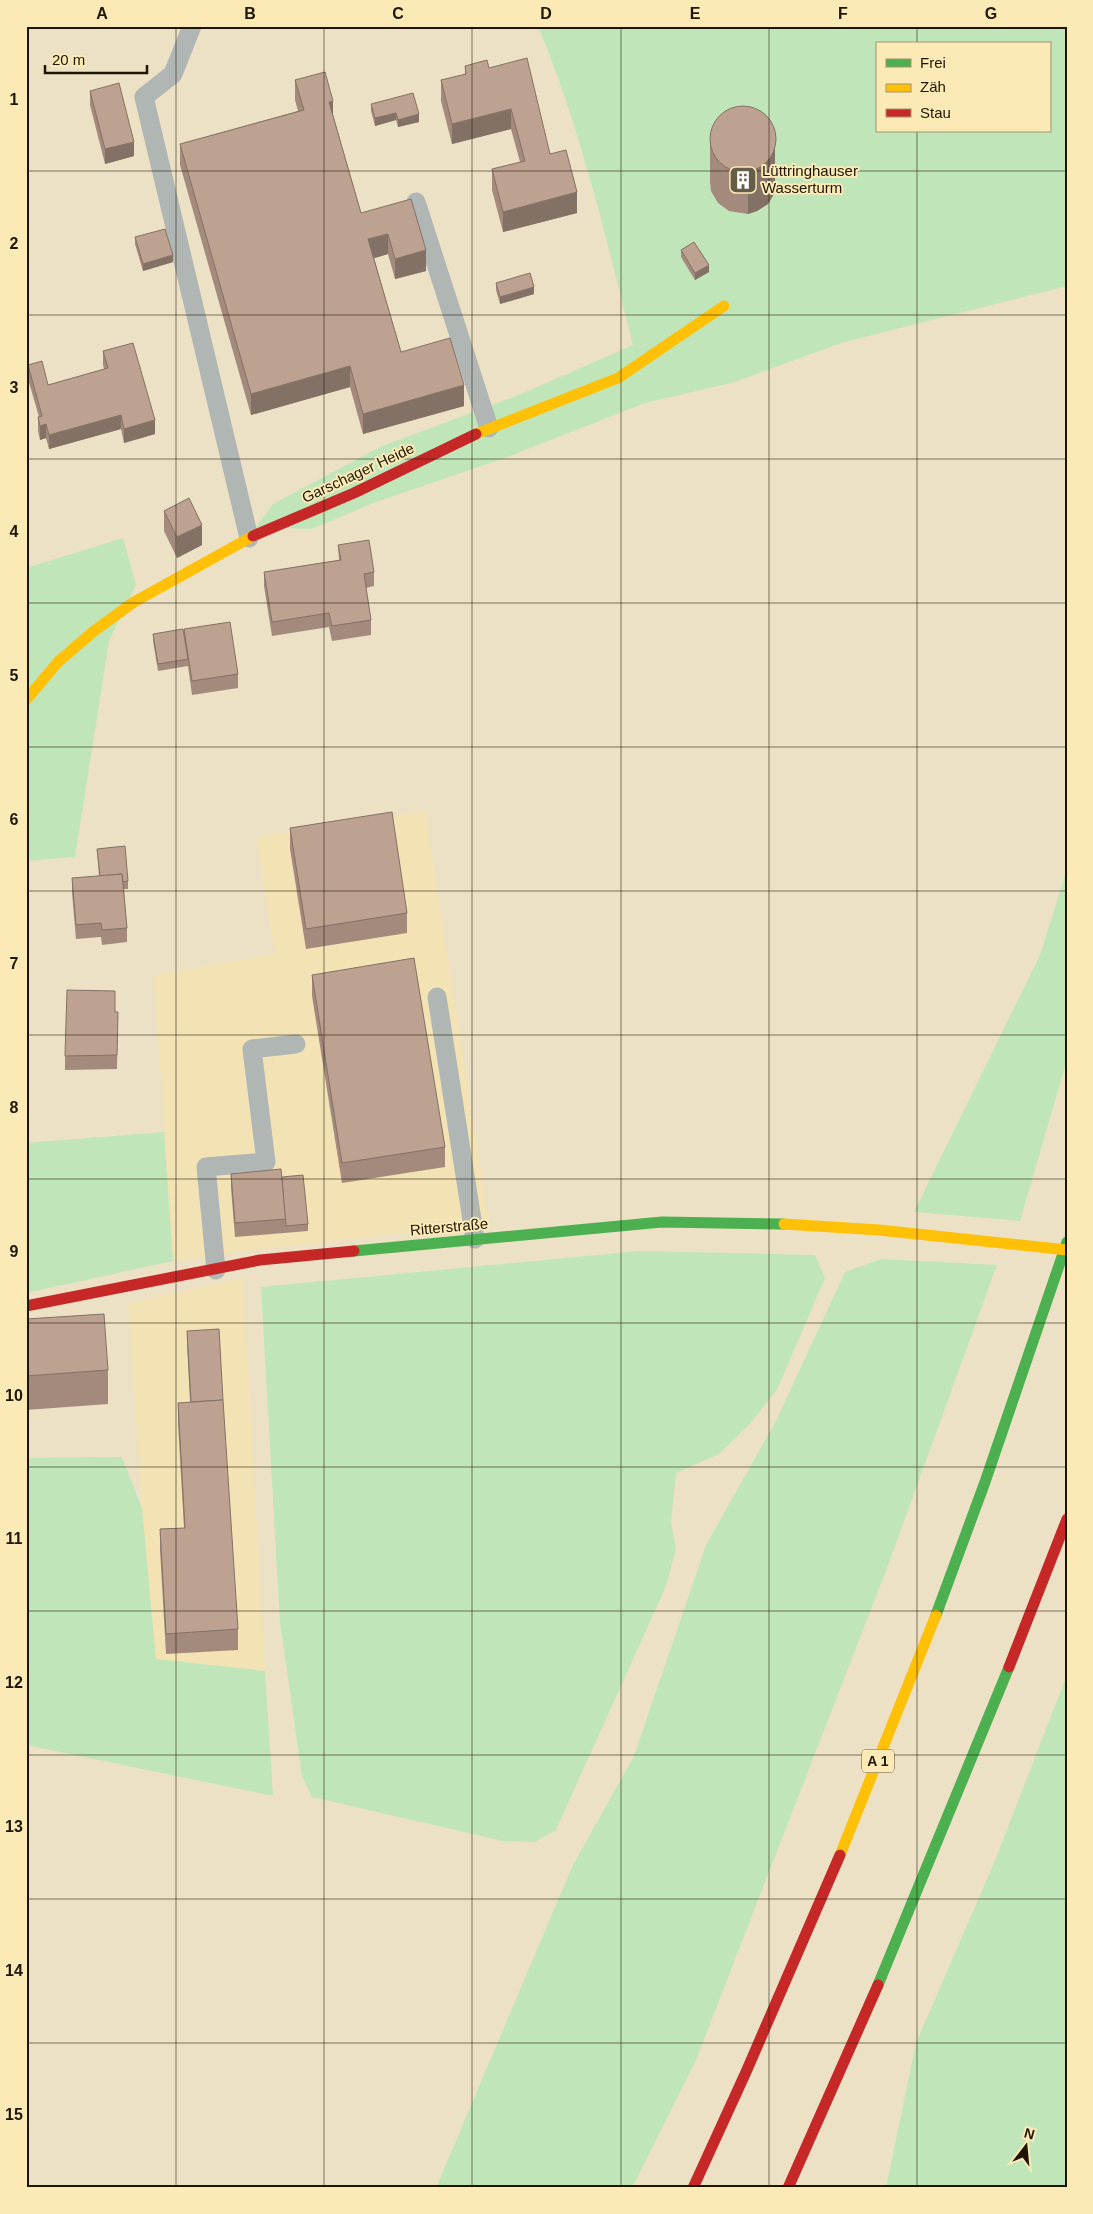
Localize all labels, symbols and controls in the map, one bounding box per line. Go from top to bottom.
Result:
text: A [96,5,108,22]
text: B [244,5,256,22]
text: C [392,5,404,22]
text: D [540,5,552,22]
text: E [690,5,701,22]
text: F [838,5,848,22]
text: G [985,5,997,22]
scale bar [45,42,148,74]
legend [876,42,1050,132]
text: 20 m [52,51,85,68]
text: Frei [920,54,946,71]
text: Zäh [920,78,946,95]
text: 1 [10,91,19,108]
text: Stau [920,104,951,121]
place label: Lüttringhauser Wasserturm [762,162,858,196]
building icon: Lüttringhauser Wasserturm [728,165,758,195]
text: 2 [10,235,19,252]
text: 3 [10,379,19,396]
street label: Garschager Heide [299,439,417,506]
text: 4 [10,523,19,540]
text: 5 [10,667,19,684]
text: 6 [10,811,19,828]
text: 7 [10,955,19,972]
text: 8 [10,1099,19,1116]
street label: Ritterstraße [409,1215,489,1238]
text: 9 [10,1243,19,1260]
text: 10 [5,1387,23,1404]
text: 11 [6,1530,23,1547]
text: 12 [5,1674,23,1691]
road number: A 1 [862,1750,894,1772]
text: 13 [5,1818,23,1835]
text: 14 [5,1962,23,1979]
text: 15 [5,2106,23,2123]
north arrow [1000,2122,1050,2172]
text: N [1023,2124,1037,2143]

